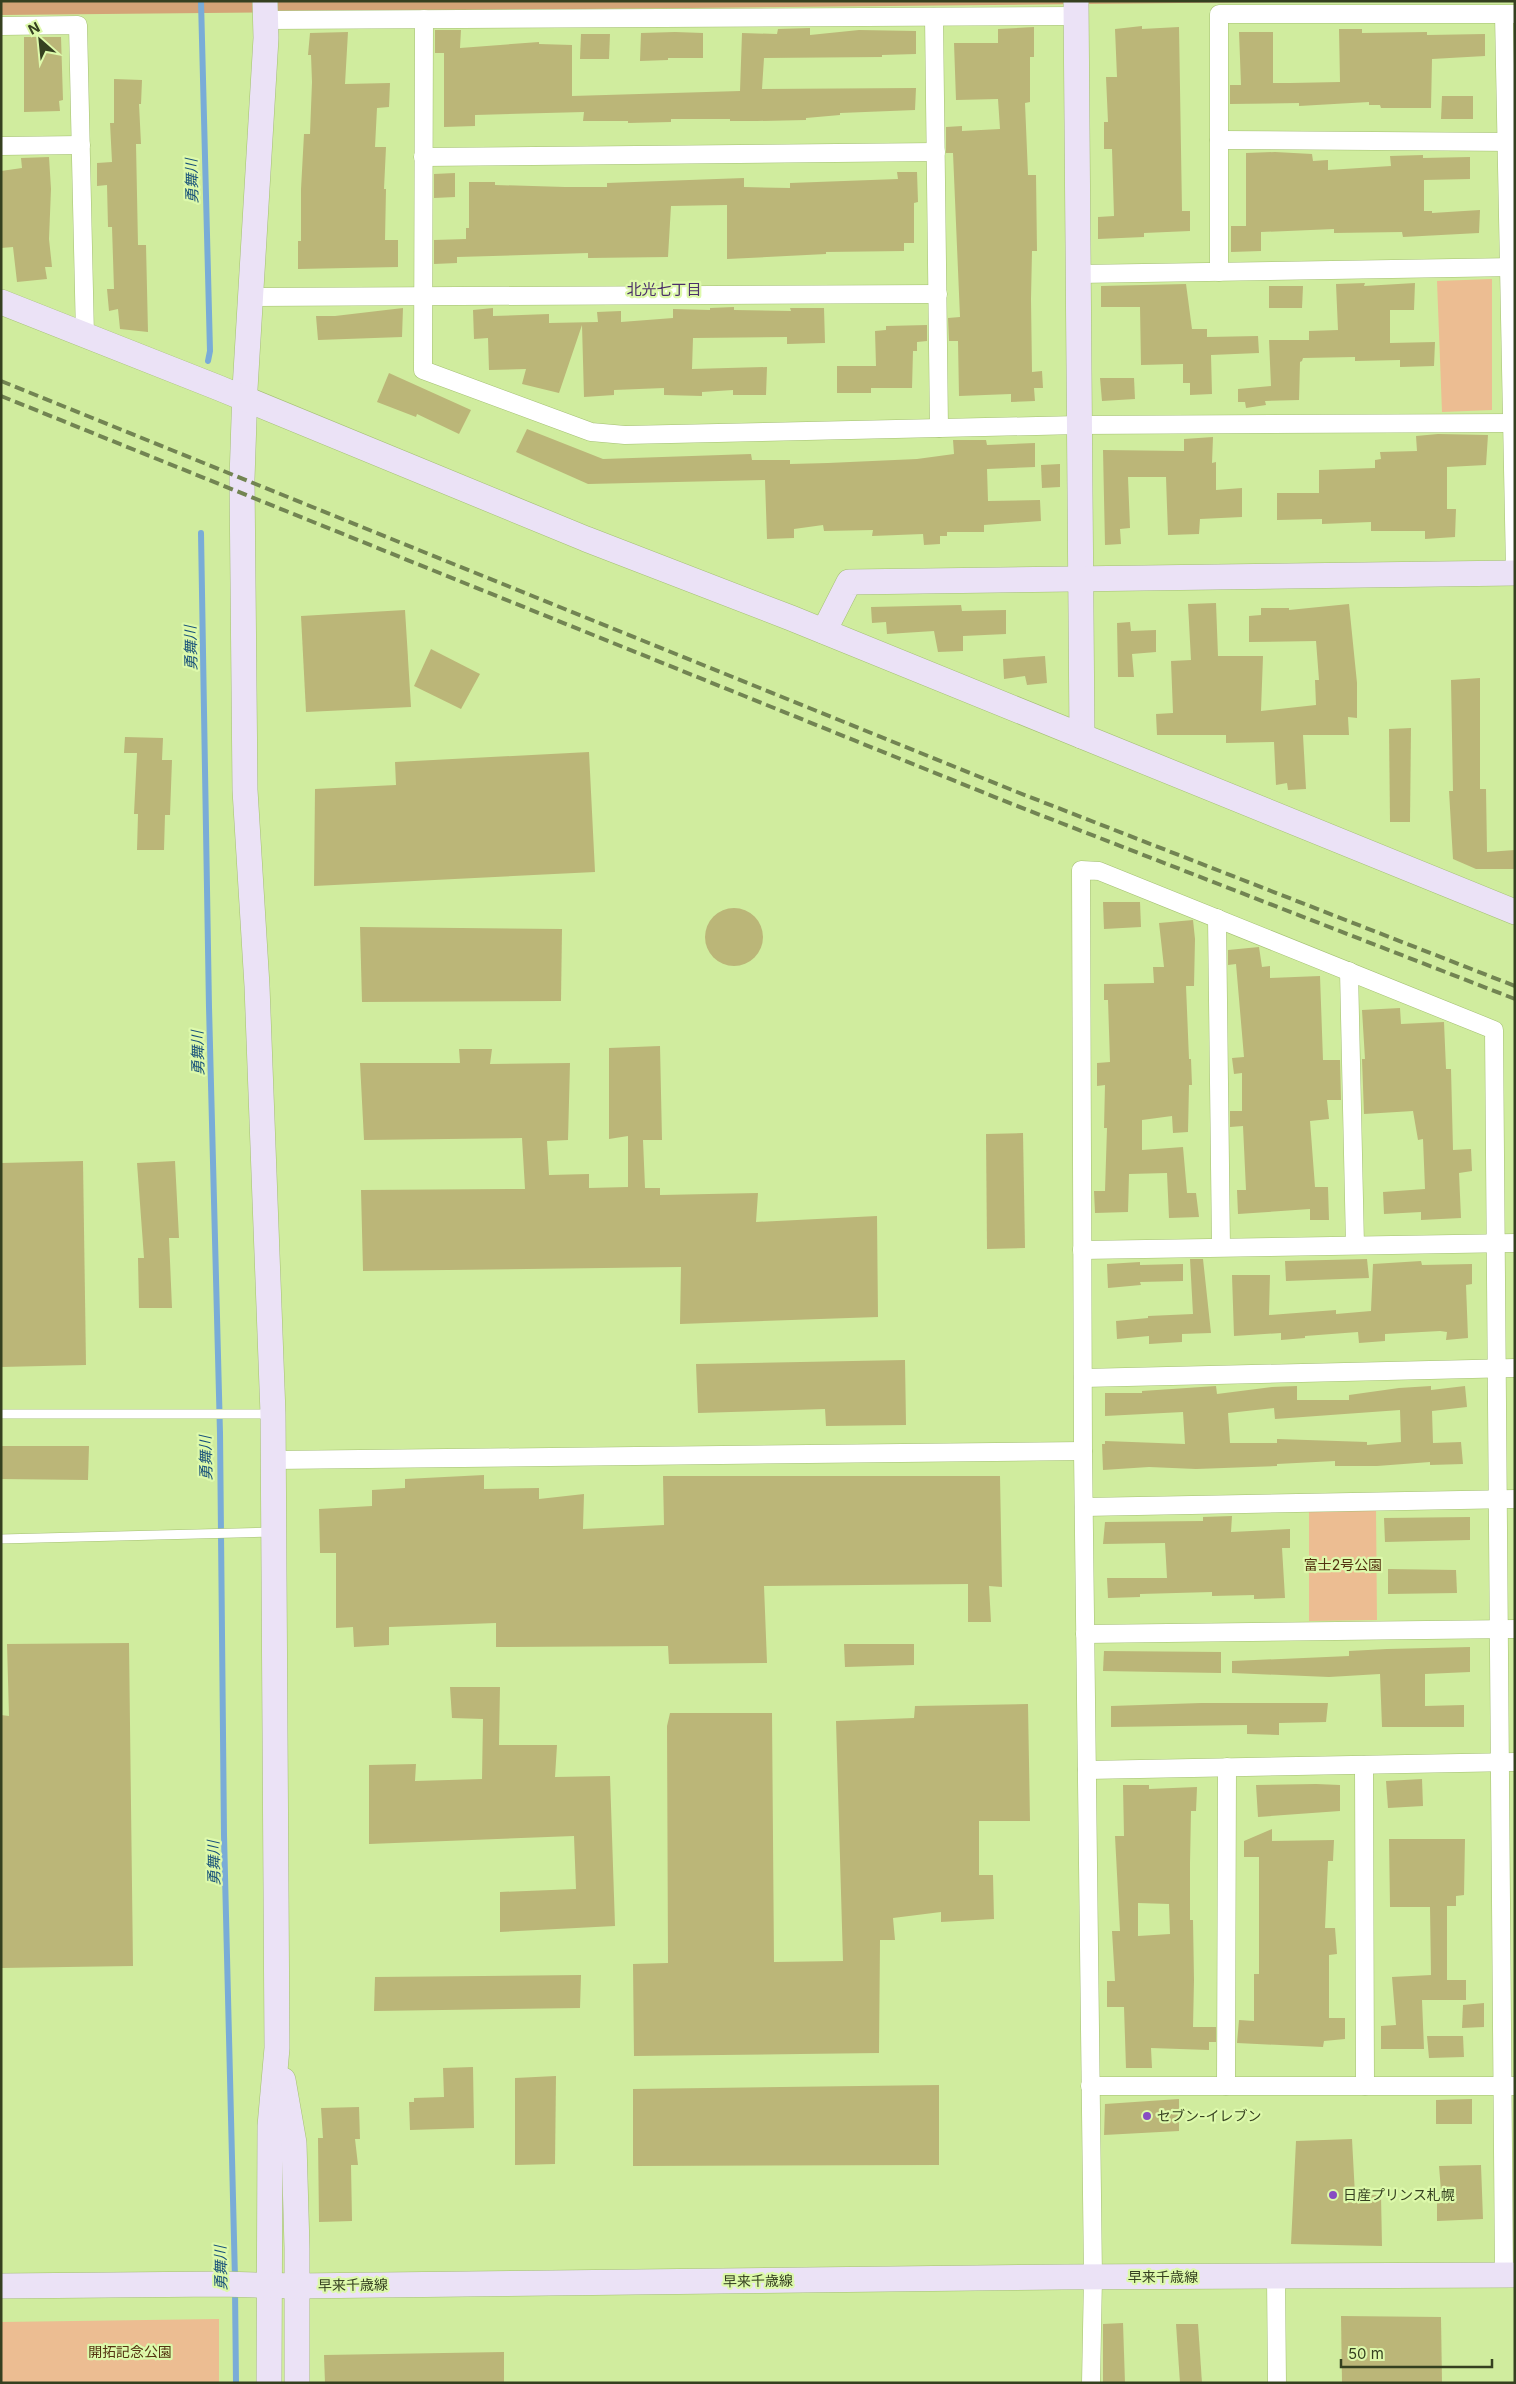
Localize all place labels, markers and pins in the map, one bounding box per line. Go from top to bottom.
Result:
place label: セブン-イレブン [1157,2107,1261,2124]
marker: セブン-イレブン [1141,2110,1153,2122]
place label: 日産プリンス札幌 [1343,2186,1455,2203]
marker: 日産プリンス札幌 [1327,2189,1339,2201]

